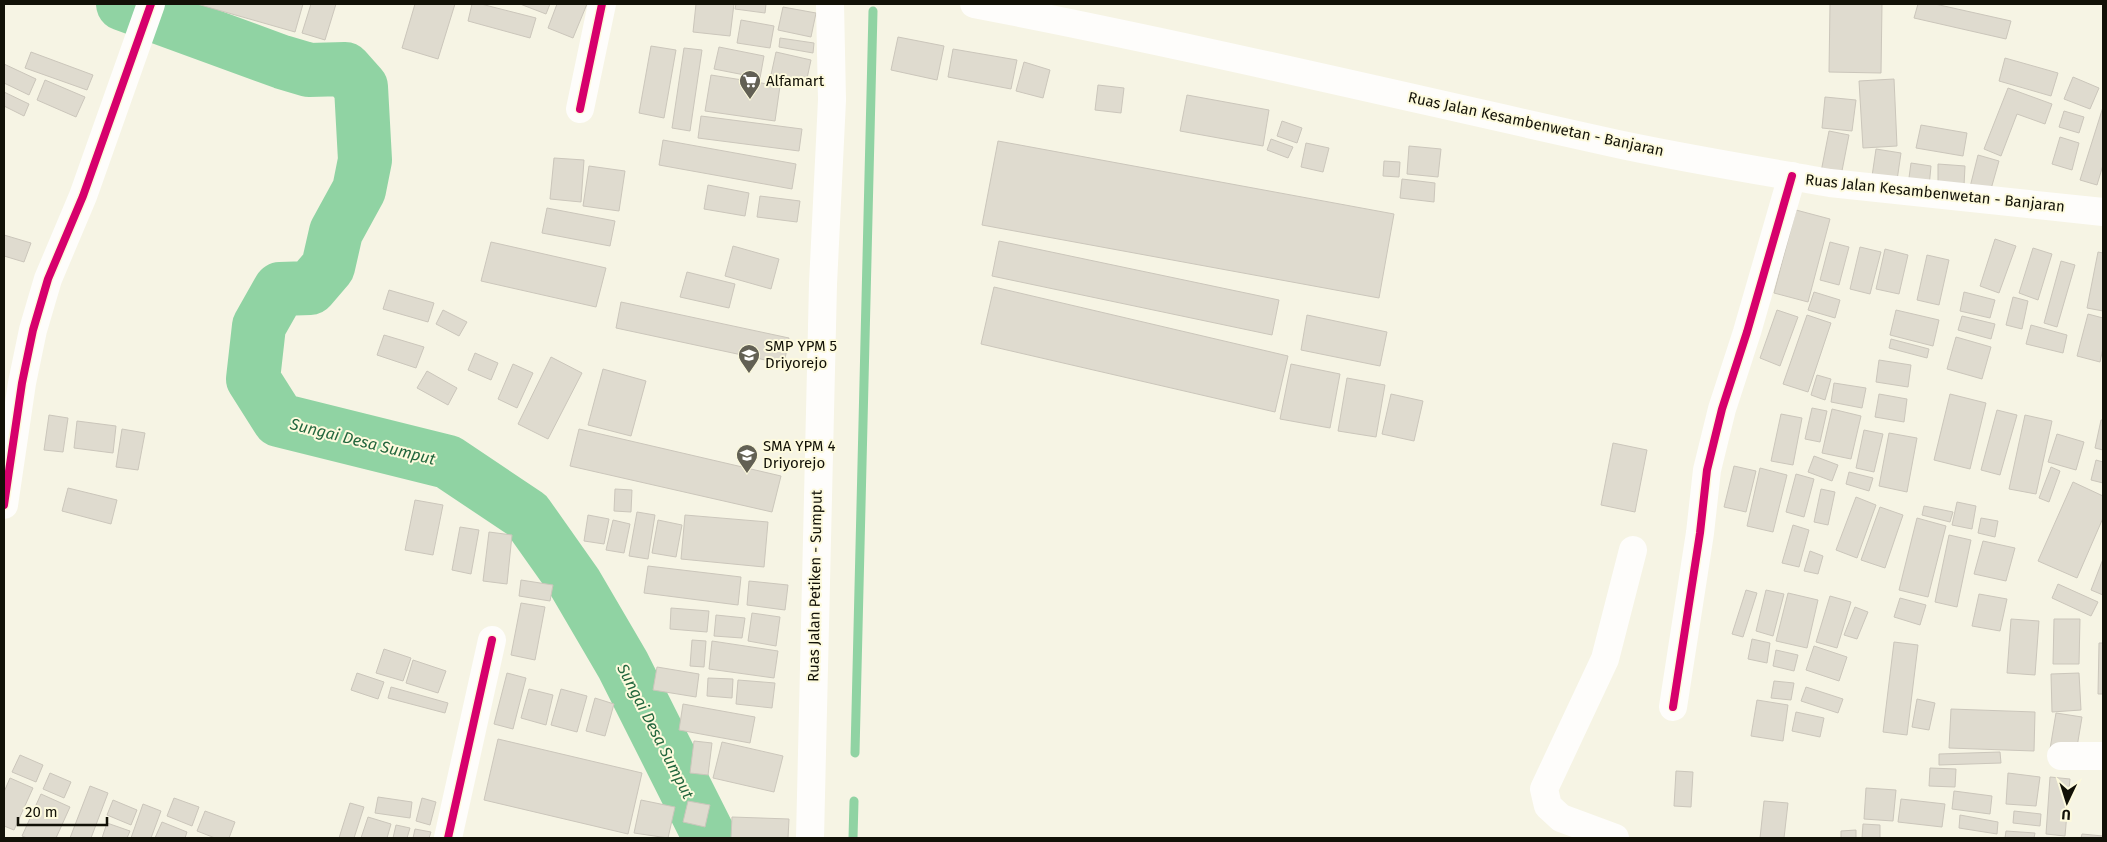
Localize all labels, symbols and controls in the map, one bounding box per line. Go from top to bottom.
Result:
supermarket icon: Alfamart [738,69,762,100]
place label: Alfamart [766,72,825,90]
street label: Ruas Jalan Kesambenwetan - Banjaran [1406,88,1666,160]
street label: Ruas Jalan Kesambenwetan - Banjaran [1804,170,2066,216]
place label: SMP YPM 5 Driyorejo [765,337,837,372]
school or university icon: SMP YPM 5 Driyorejo [737,343,761,374]
water label: Sungai Desa Sumput [287,414,438,469]
place label: SMA YPM 4 Driyorejo [763,437,835,472]
school or university icon: SMA YPM 4 Driyorejo [735,443,759,474]
street label: Ruas Jalan Petiken - Sumput [804,489,826,682]
water label: Sungai Desa Sumput [613,660,698,802]
north arrow [2042,777,2092,827]
scale bar [18,794,106,826]
text: 20 m [25,803,58,821]
text: U [2061,806,2071,823]

